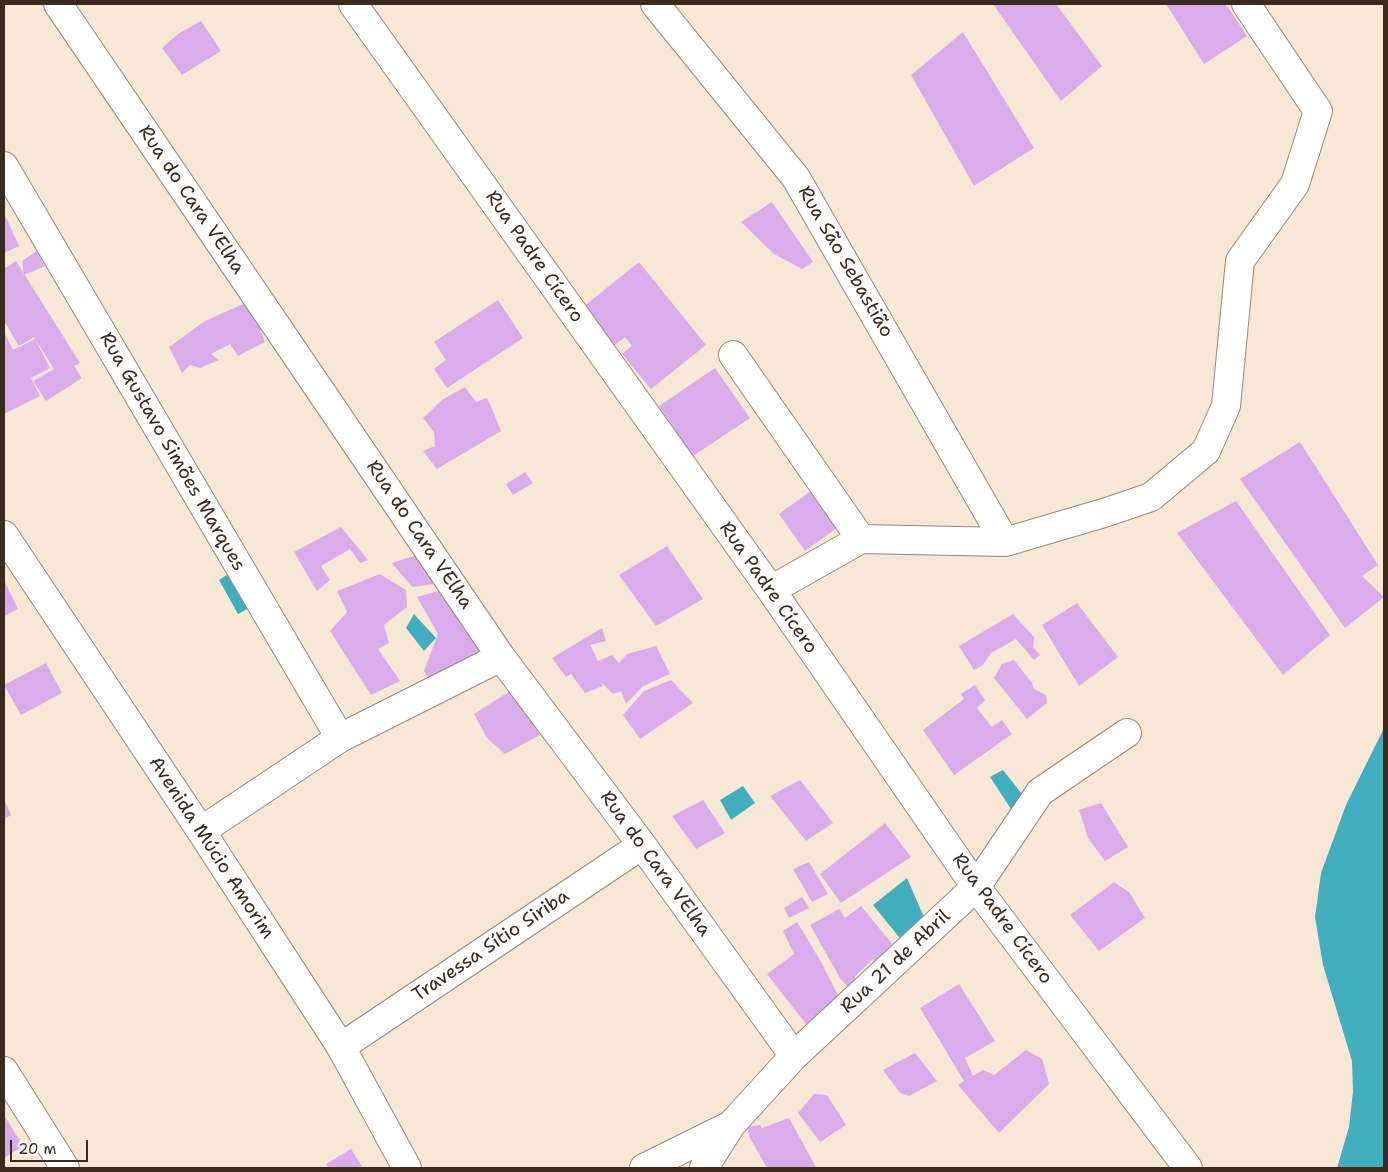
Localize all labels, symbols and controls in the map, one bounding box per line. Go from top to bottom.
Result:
street label: Rua do Cara VElha [133,121,249,279]
street label: Rua São Sebastião [792,182,898,342]
street label: Rua Padre Cícero [480,187,588,327]
street label: Rua Gustavo Simões Marques [94,329,250,575]
street label: Rua do Cara VElha [361,456,477,614]
street label: Rua Padre Cícero [714,518,822,658]
street label: Avenida Múcio Amorim [143,752,279,944]
street label: Rua do Cara VElha [595,787,715,941]
street label: Rua Padre Cícero [947,849,1057,989]
street label: Travessa Sítio Siriba [408,885,574,1007]
street label: Rua 21 de Abril [836,905,956,1019]
scale bar [12,1130,90,1162]
text: 20 m [18,1139,57,1159]

